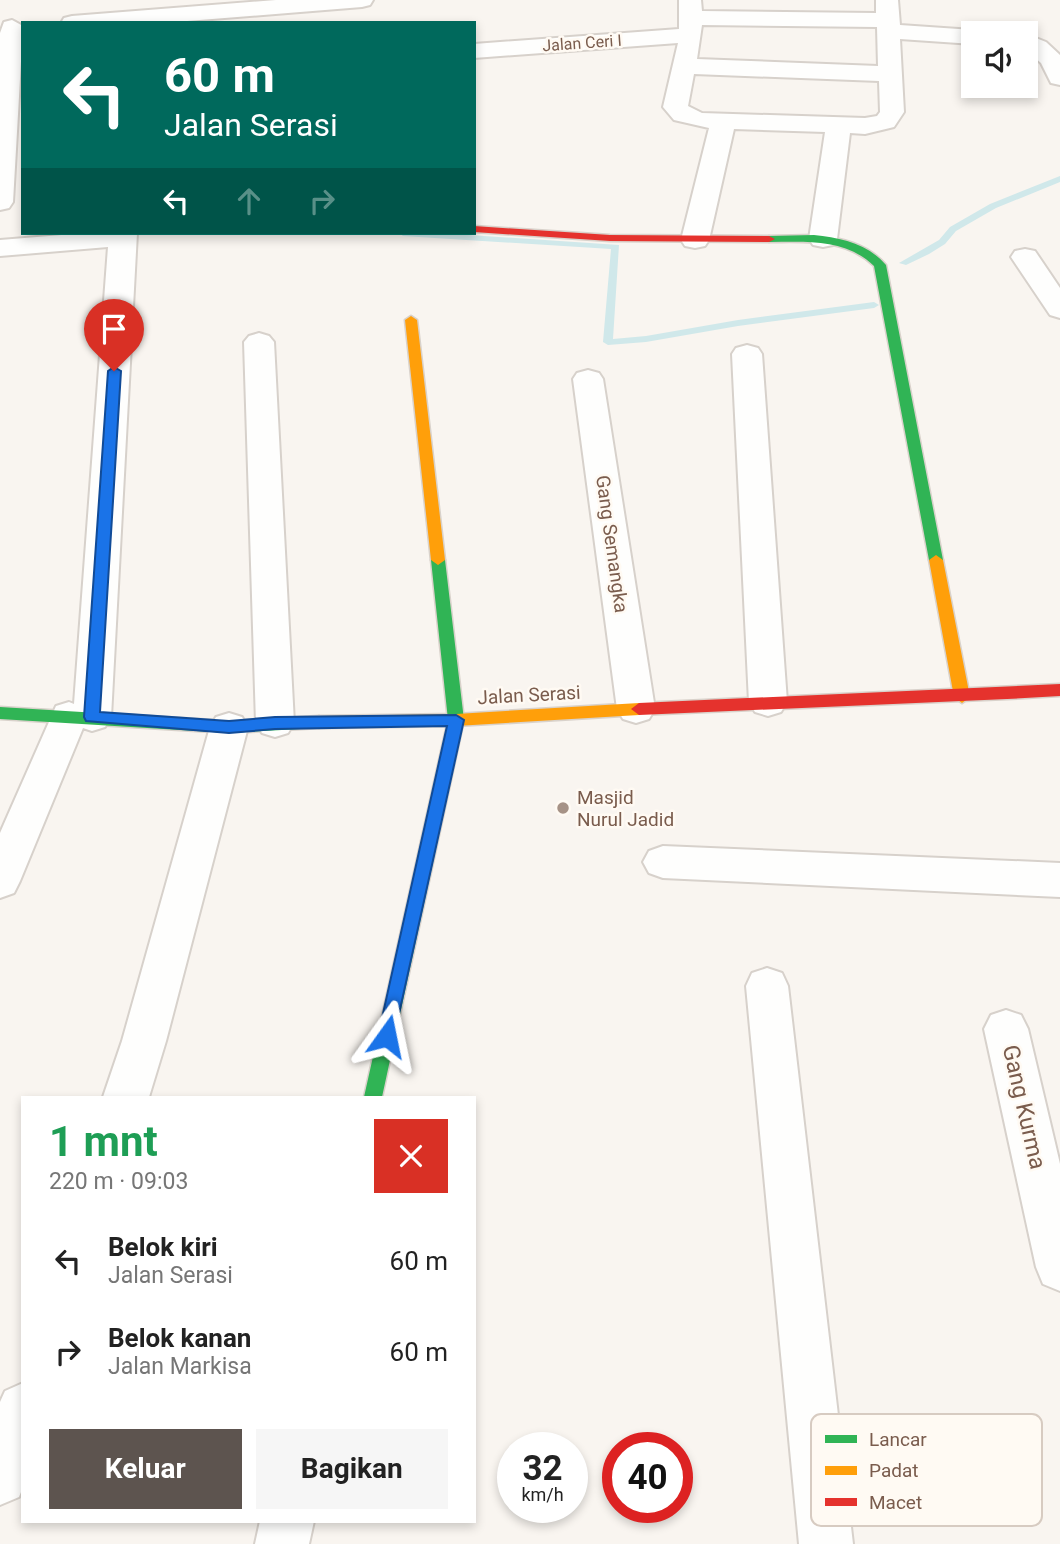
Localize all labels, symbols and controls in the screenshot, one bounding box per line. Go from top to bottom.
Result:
map controls [961,21,1038,98]
button: sound [961,21,1038,98]
street label: Jalan Ceri I [542,31,622,55]
text: 60 m [164,47,275,104]
icon: left [49,49,140,140]
text: Jalan Serasi [164,106,338,144]
icon: left [157,182,195,220]
icon: ahead [230,182,268,220]
icon: right [303,182,341,220]
pin [84,299,144,371]
icon: arrive [95,310,133,348]
street label: Gang Semangka [591,474,633,614]
street label: Jalan Serasi [477,681,581,709]
place label: Masjid Nurul Jadid [577,786,674,831]
marker: Masjid Nurul Jadid [555,800,571,816]
position arrow [350,999,424,1073]
street label: Gang Kurma [997,1042,1051,1172]
text: 1 mnt [49,1117,158,1166]
button: close [374,1119,448,1193]
text: 220 m · 09:03 [49,1168,188,1195]
text: Belok kiri [108,1232,218,1262]
icon: left [49,1242,87,1280]
text: 60 m [390,1246,448,1276]
text: Jalan Serasi [108,1262,233,1289]
text: Belok kanan [108,1323,251,1353]
icon: right [49,1333,87,1371]
text: 60 m [390,1337,448,1367]
text: Jalan Markisa [108,1353,252,1380]
legend [811,1414,1042,1526]
text: Lancar [869,1428,927,1451]
button: Keluar [49,1429,242,1509]
button: Bagikan [256,1429,448,1509]
speed limit sign: 40 [602,1432,693,1523]
text: 32 [522,1448,563,1489]
text: Padat [869,1459,919,1482]
text: km/h [521,1484,564,1505]
text: Macet [869,1491,922,1514]

